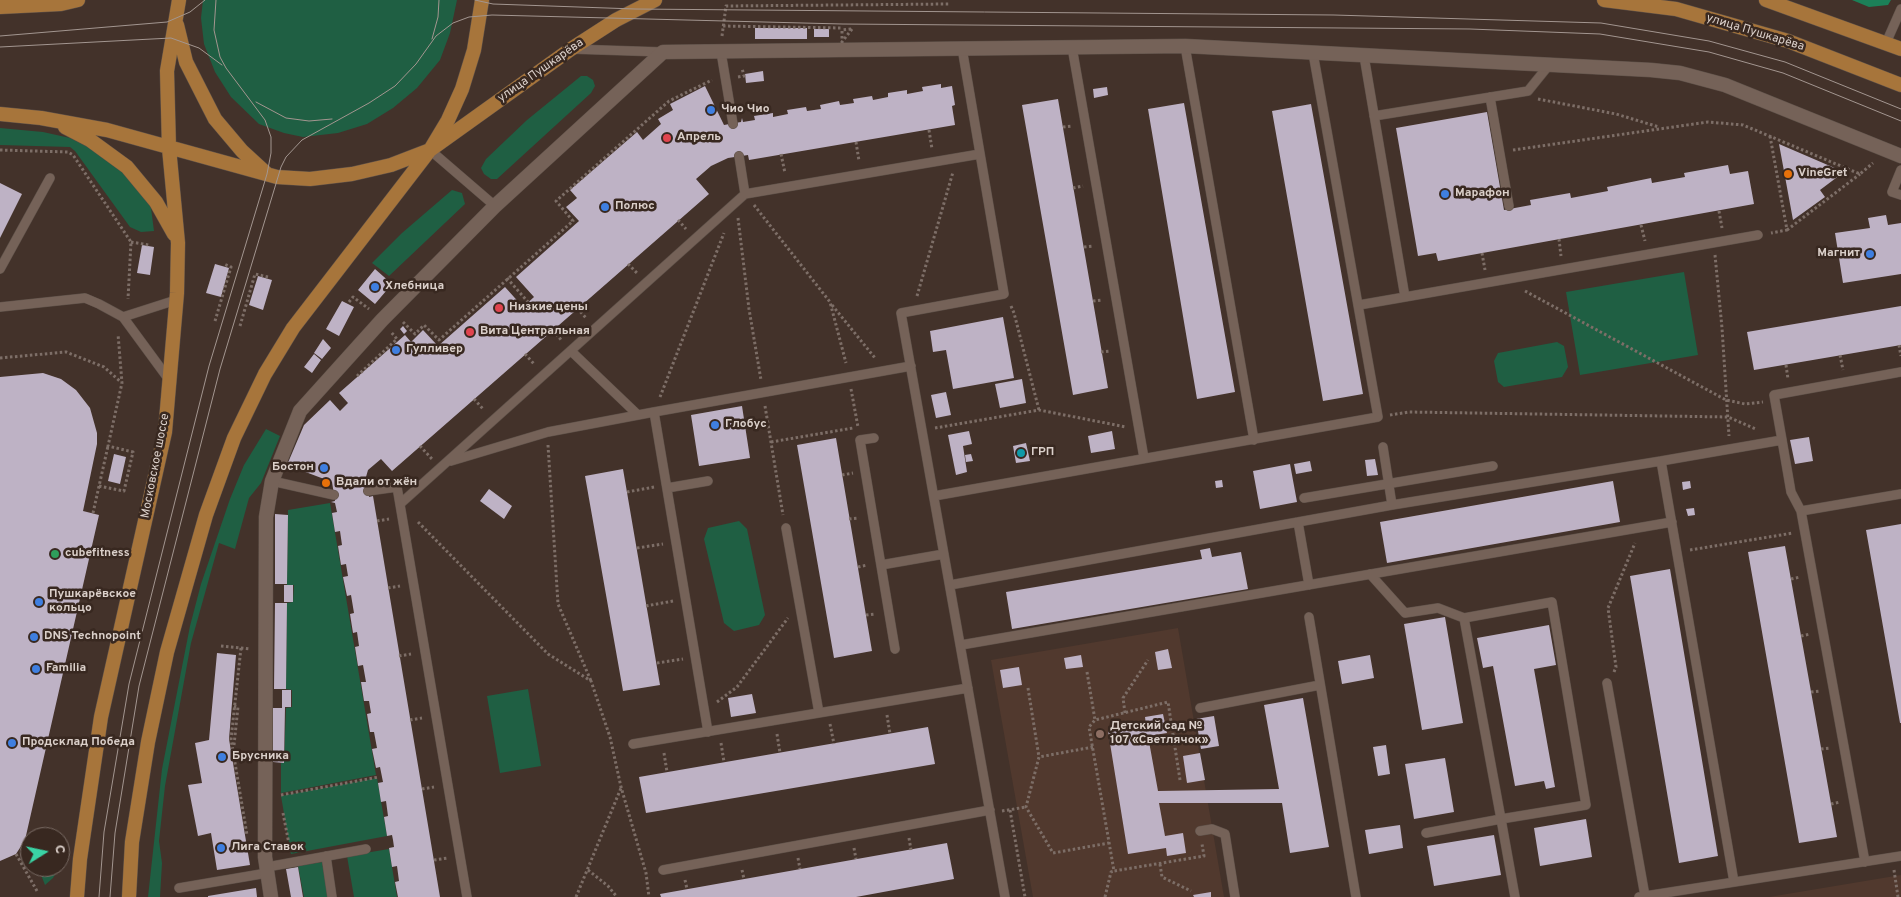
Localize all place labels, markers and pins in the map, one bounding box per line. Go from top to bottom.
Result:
place label: Чио Чио [721,103,770,117]
marker: Чио Чио [705,104,717,116]
place label: Апрель [677,131,721,145]
marker: Апрель [661,132,673,144]
place label: VineGret [1798,167,1848,181]
marker: VineGret [1782,168,1794,180]
place label: Марафон [1455,187,1510,201]
marker: Марафон [1439,188,1451,200]
place label: Полюс [615,200,655,214]
marker: Полюс [599,201,611,213]
place label: Магнит [1817,247,1860,261]
marker: Магнит [1864,248,1876,260]
place label: Хлебница [385,280,444,294]
marker: Хлебница [369,281,381,293]
place label: Низкие цены [509,301,588,315]
marker: Низкие цены [493,302,505,314]
place label: Вита Центральная [480,325,590,339]
marker: Вита Центральная [464,326,476,338]
place label: Гулливер [406,343,463,357]
marker: Гулливер [390,344,402,356]
place label: Глобус [725,418,767,432]
marker: Глобус [709,419,721,431]
place label: ГРП [1031,446,1054,460]
marker: ГРП [1015,447,1027,459]
place label: Бостон [272,461,314,475]
marker: Бостон [318,462,330,474]
place label: Вдали от жён [336,476,417,490]
marker: Вдали от жён [320,477,332,489]
place label: cubefitness [65,547,130,561]
marker: cubefitness [49,548,61,560]
place label: Пушкарёвское кольцо [49,588,136,616]
marker: Пушкарёвское кольцо [33,596,45,608]
place label: DNS Technopoint [44,630,141,644]
marker: DNS Technopoint [28,631,40,643]
place label: Familia [46,662,86,676]
marker: Familia [30,663,42,675]
place label: Детский сад № 107 «Светлячок» [1110,720,1208,748]
marker: Детский сад № 107 «Светлячок» [1094,728,1106,740]
place label: Продсклад Победа [22,736,135,750]
marker: Продсклад Победа [6,737,18,749]
place label: Брусника [232,750,289,764]
marker: Брусника [216,751,228,763]
place label: Лига Ставок [231,841,304,855]
marker: Лига Ставок [215,842,227,854]

